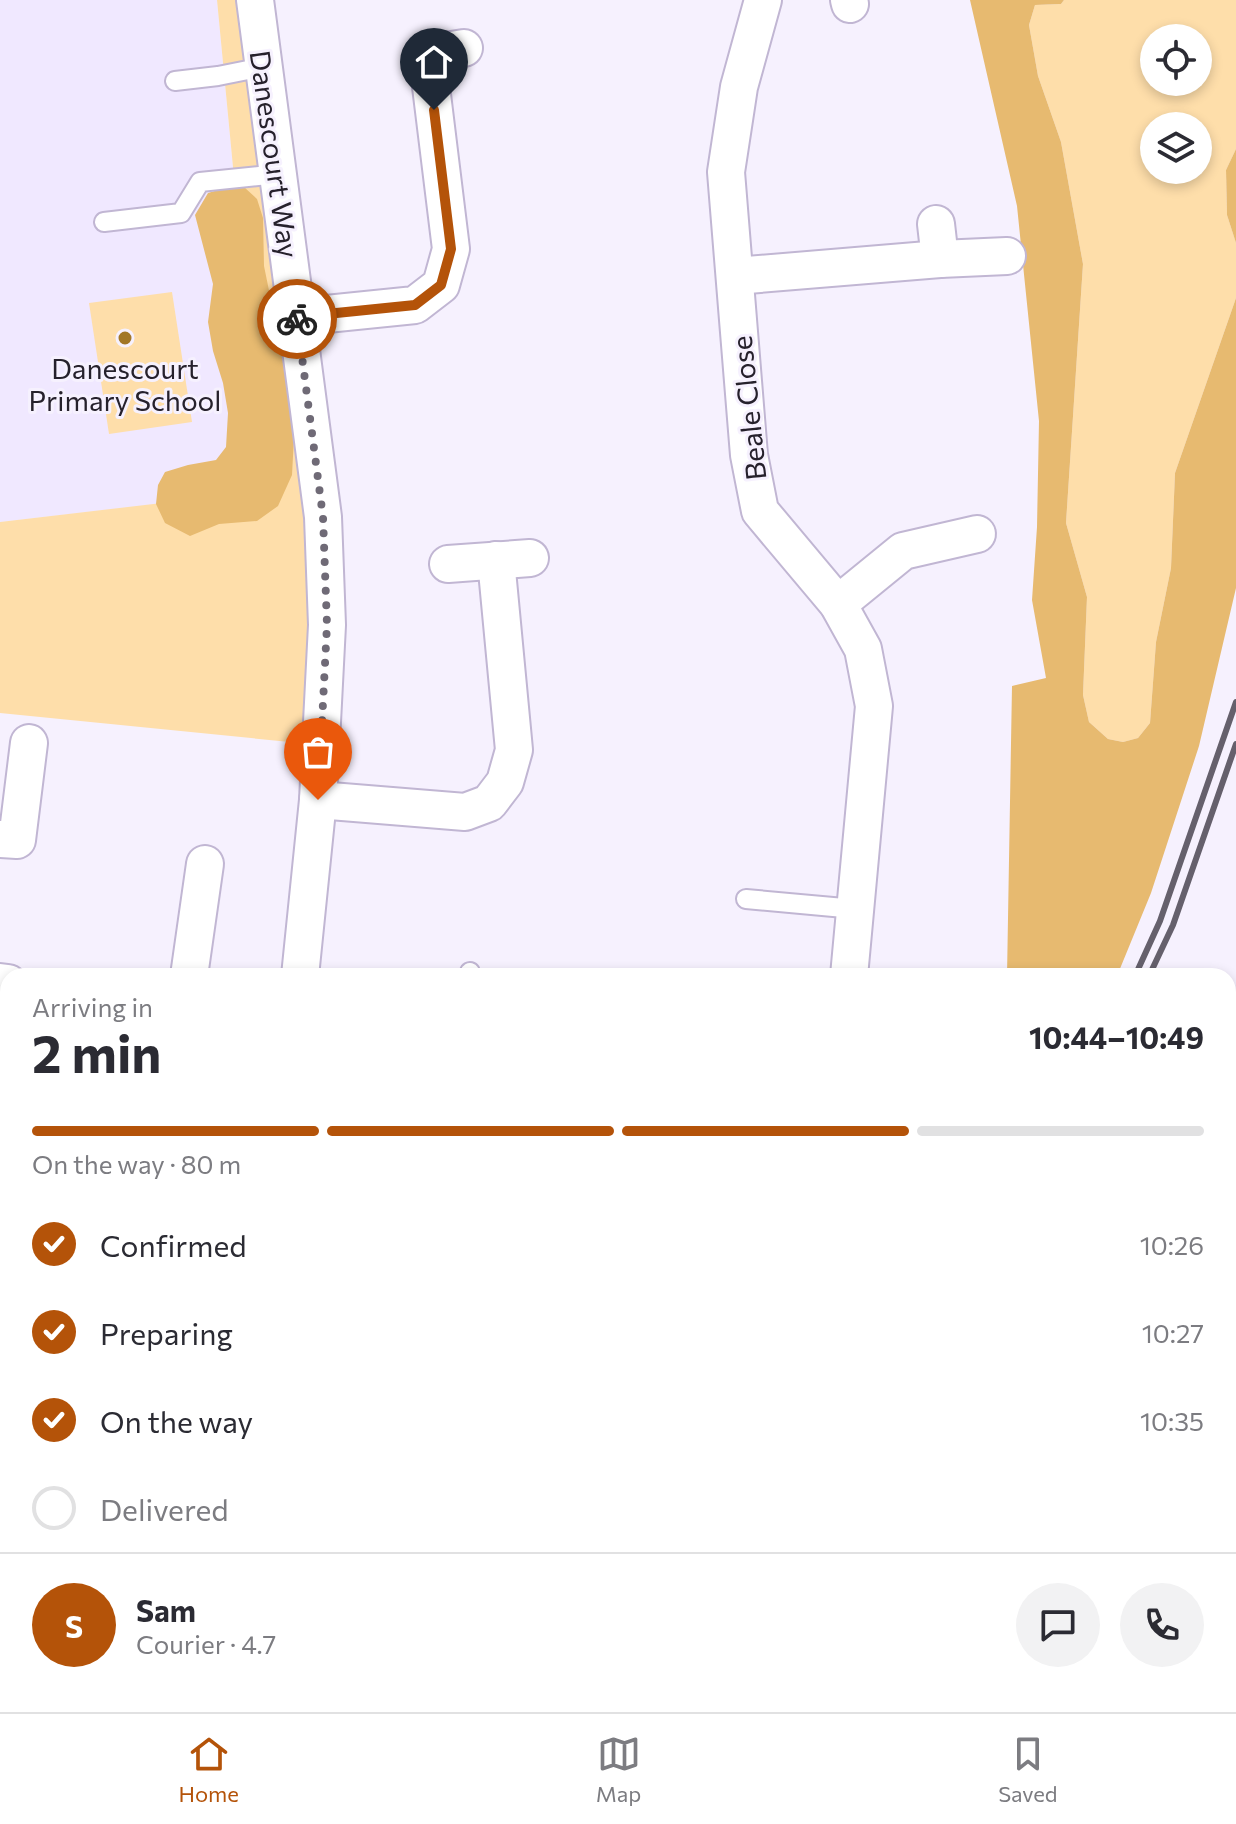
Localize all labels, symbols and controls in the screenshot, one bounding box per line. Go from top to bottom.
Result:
map controls [1140,24,1212,184]
button: locate [1140,24,1212,96]
pin [400,28,468,110]
icon: home [412,40,456,84]
street label: Danescourt Way [244,48,306,260]
button: layers [1140,112,1212,184]
courier [257,279,337,359]
icon: bike [275,297,319,341]
marker: Danescourt Primary School [116,329,134,347]
street label: Beale Close [724,334,772,482]
place label: Danescourt Primary School [29,351,221,417]
pin [284,718,352,800]
icon: bag [296,730,340,774]
text: Arriving in [32,991,153,1022]
text: 10:44–10:49 [1029,1018,1204,1055]
text: 2 min [32,1020,161,1084]
text: On the way · 80 m [32,1148,241,1179]
icon: check [32,1222,76,1266]
text: Confirmed [100,1226,247,1263]
text: 10:26 [1140,1229,1204,1260]
icon: check [32,1310,76,1354]
text: Preparing [100,1314,233,1351]
text: 10:27 [1142,1317,1204,1348]
icon: check [32,1398,76,1442]
text: On the way [100,1402,253,1439]
text: 10:35 [1140,1405,1204,1436]
text: Delivered [100,1490,229,1527]
button: chat [1016,1583,1100,1667]
button: phone [1120,1583,1204,1667]
text: Sam [136,1591,196,1628]
text: S [65,1607,83,1644]
text: Courier · 4.7 [136,1628,276,1659]
tab: Home [178,1732,239,1807]
tab: Map [596,1732,641,1807]
tab: Saved [998,1732,1058,1807]

